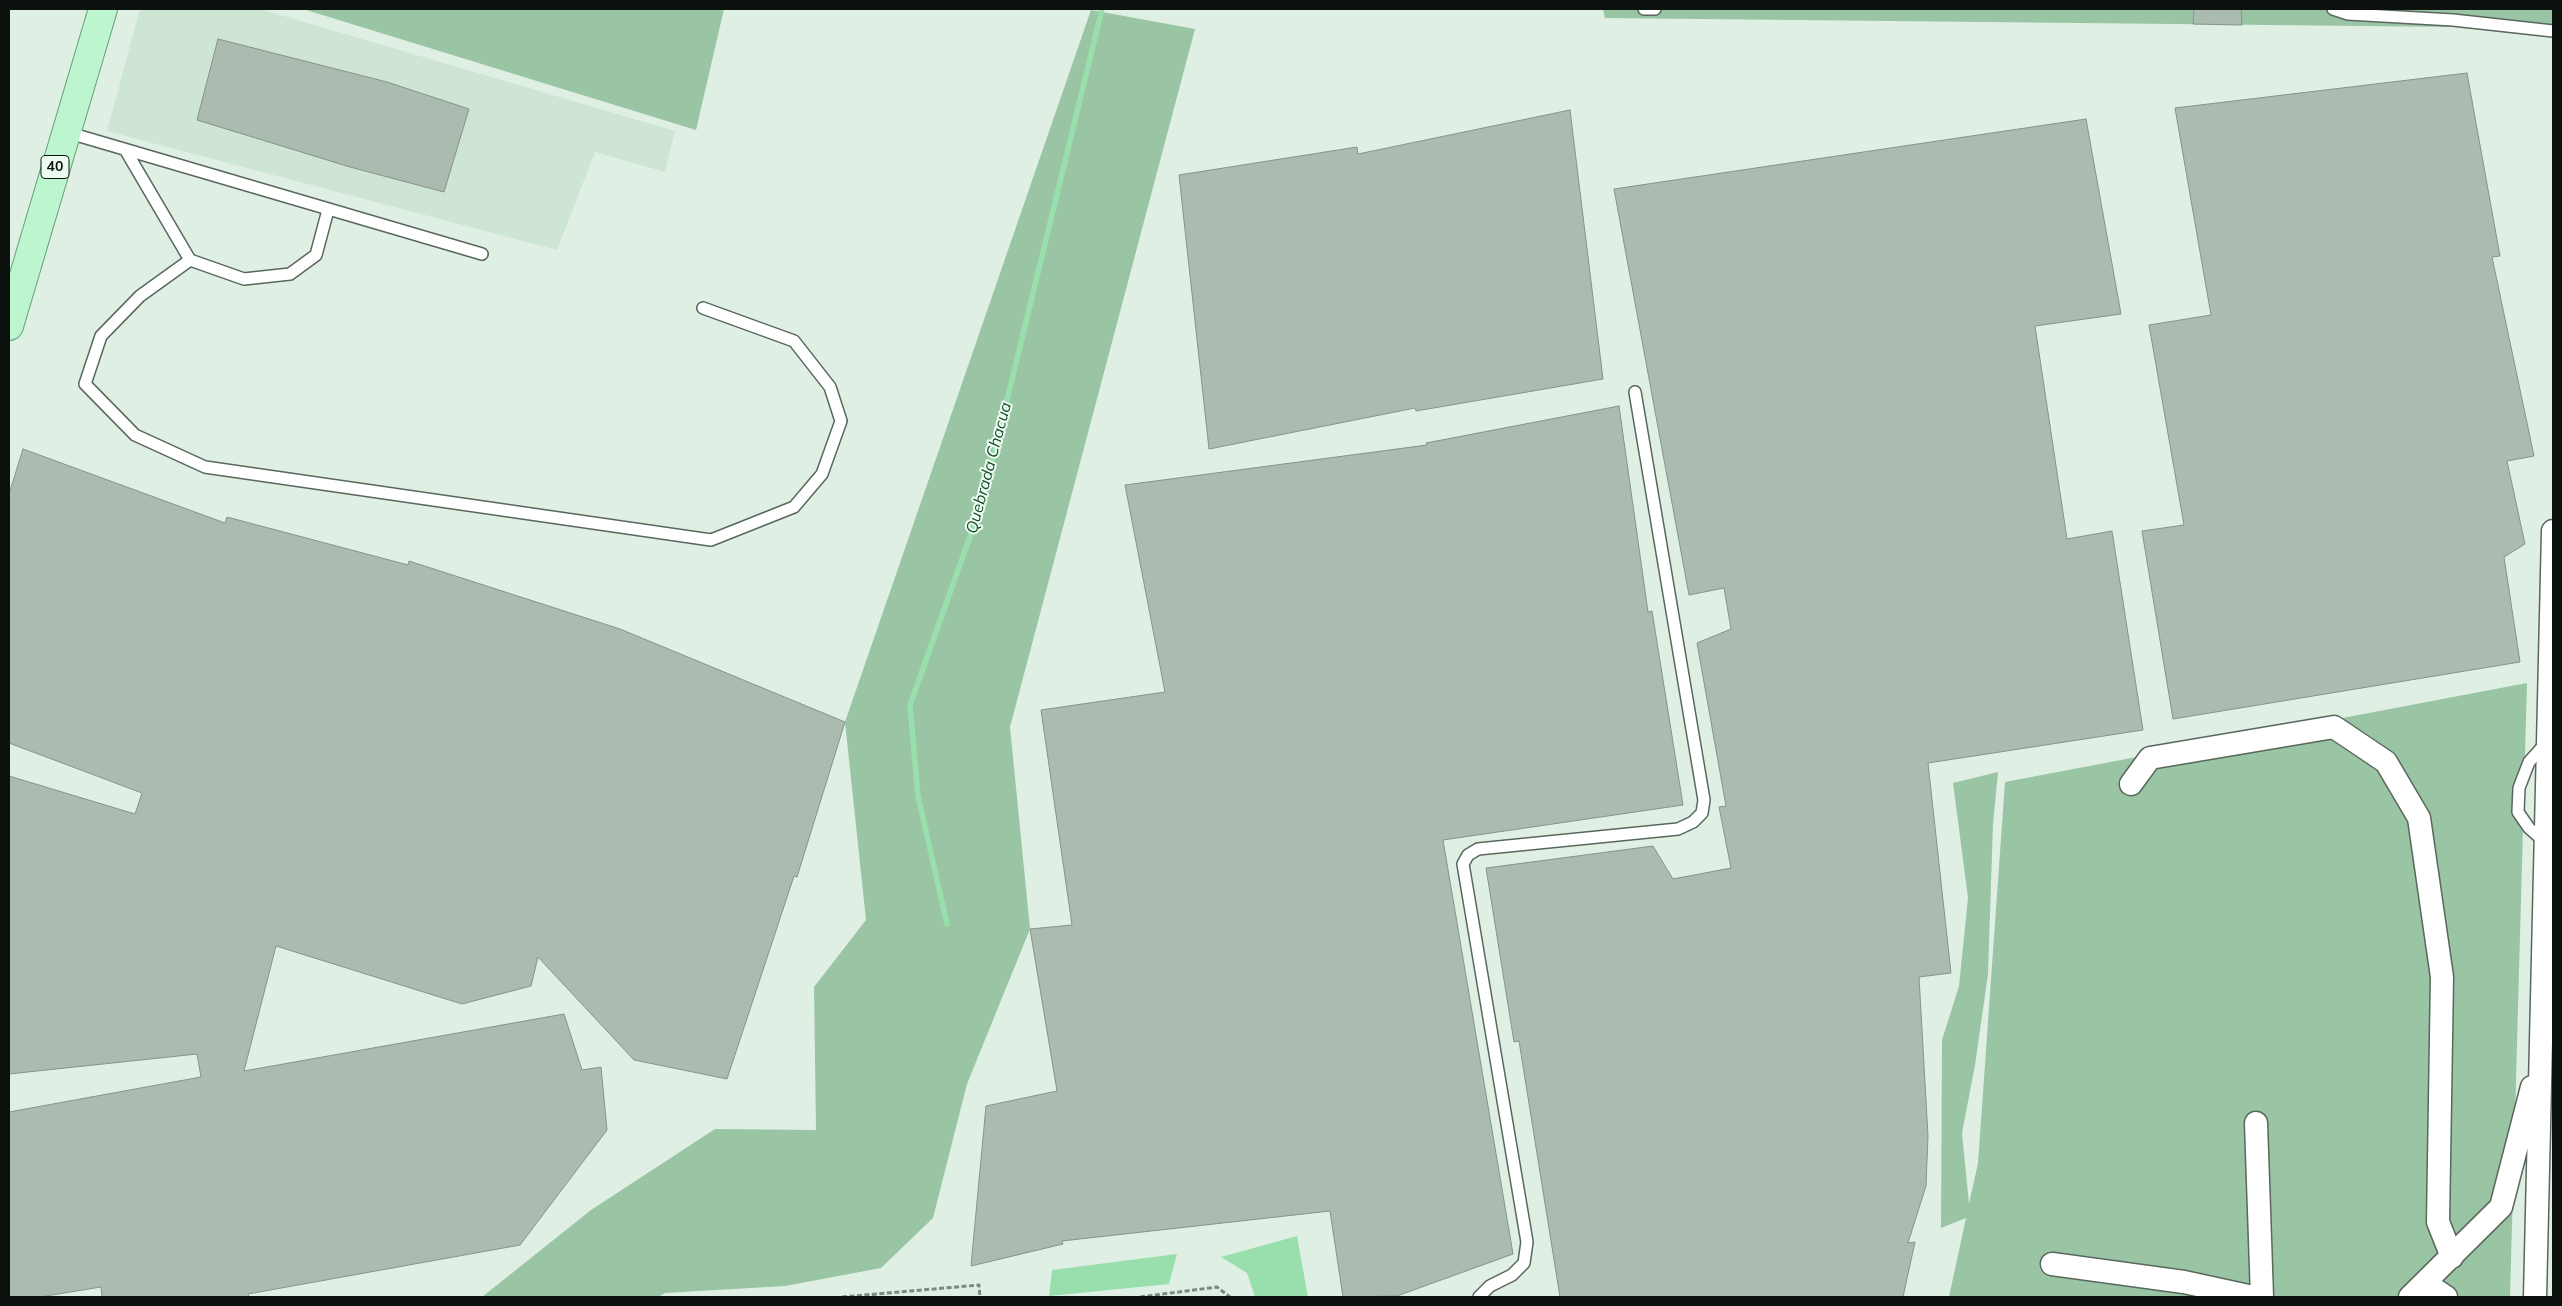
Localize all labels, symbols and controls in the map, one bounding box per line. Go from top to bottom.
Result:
road number: 40 [41,156,69,178]
water label: Quebrada Chacua [962,400,1016,536]

